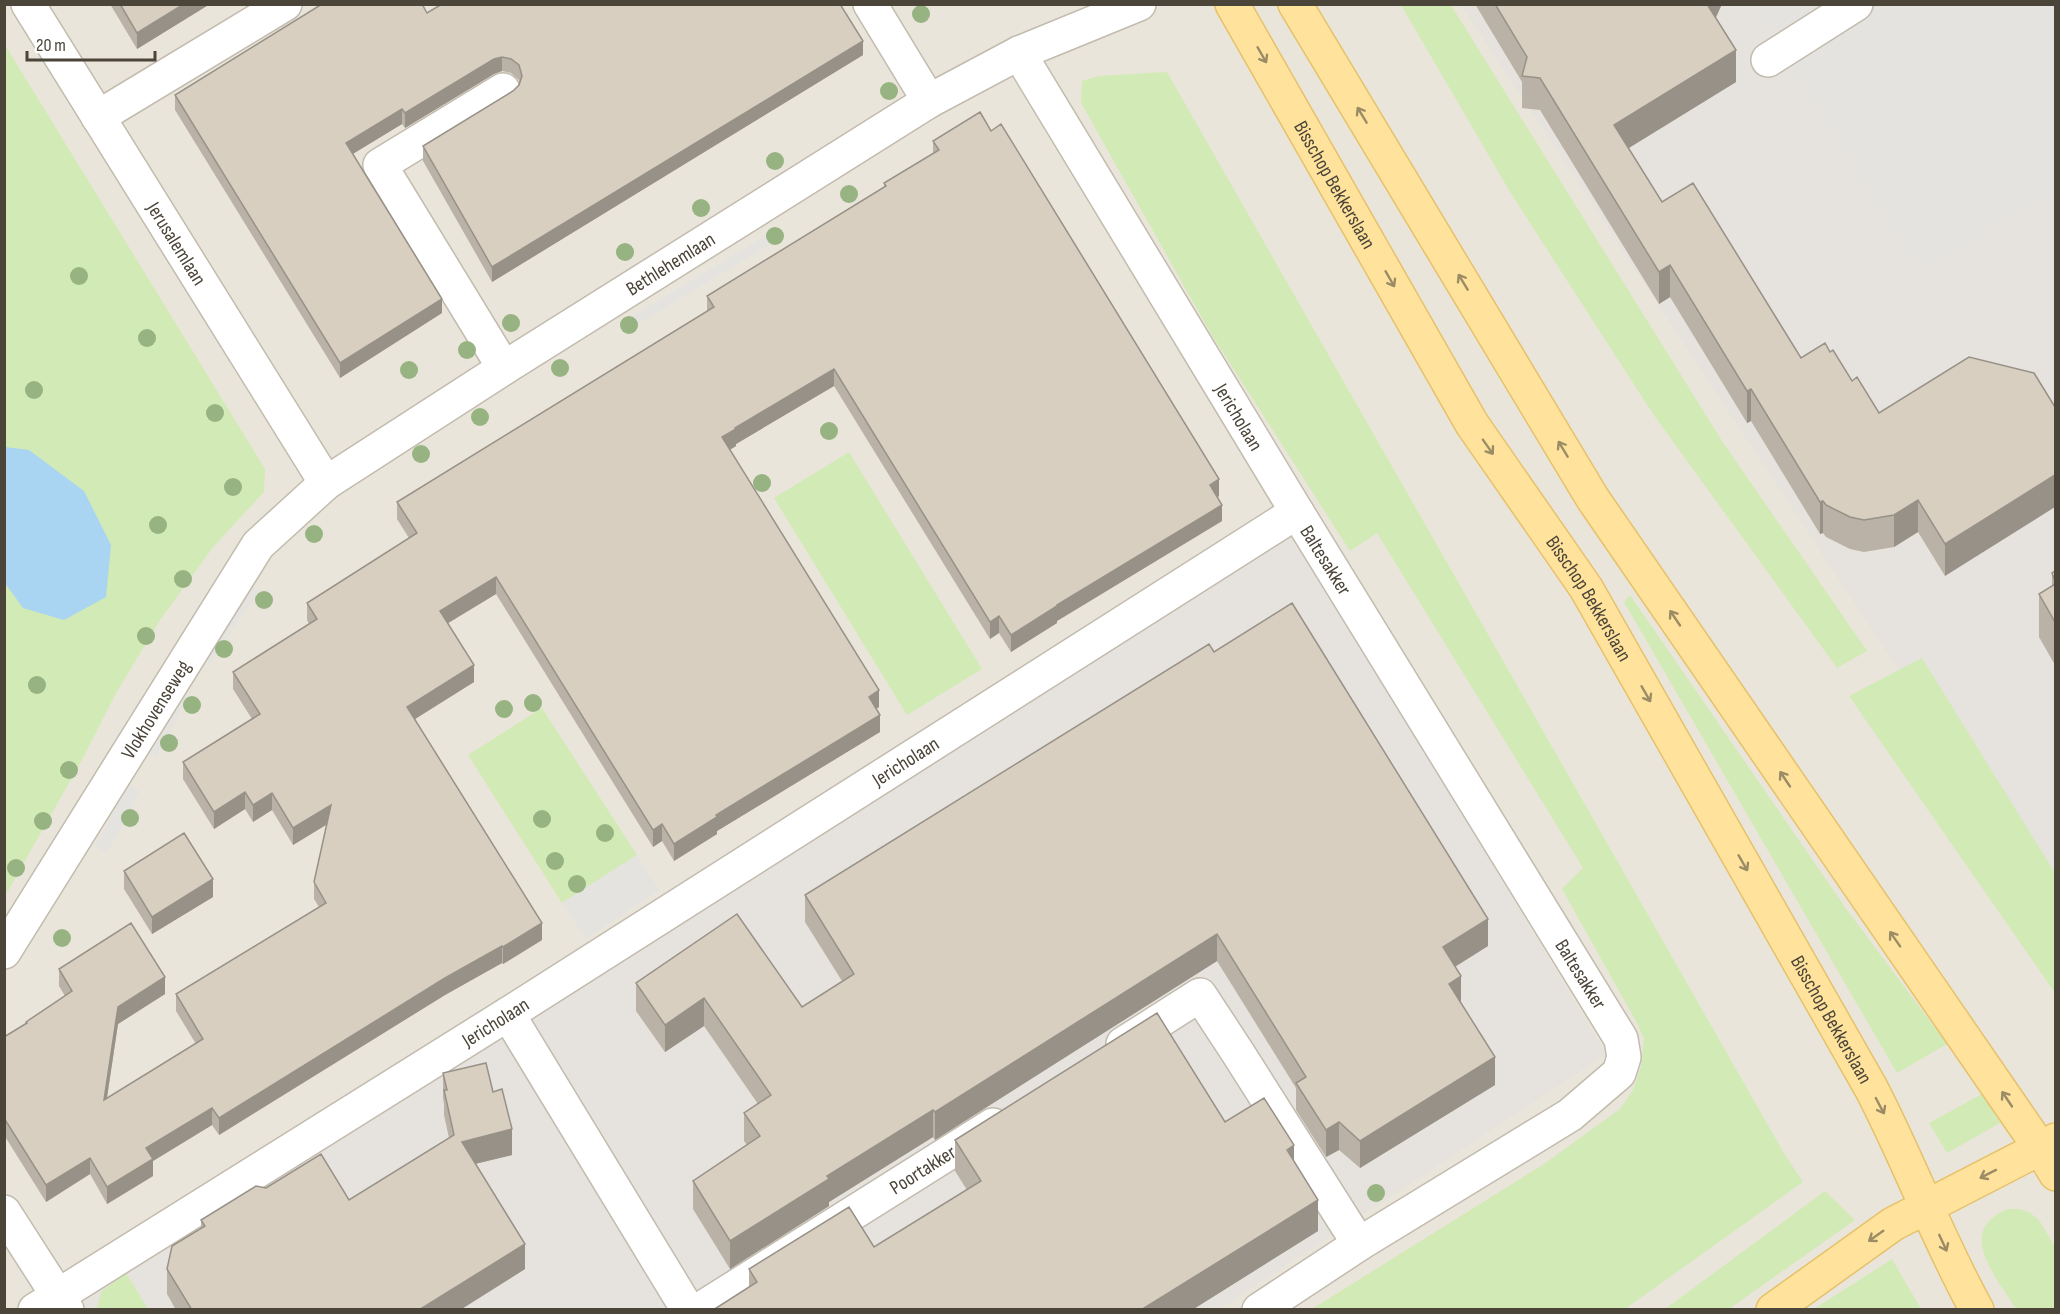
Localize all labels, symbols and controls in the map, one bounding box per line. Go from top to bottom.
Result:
scale bar [27,24,154,62]
text: 20 m [36,35,66,56]
one-way arrow [1256,46,1268,63]
one-way arrow [1356,107,1368,124]
street label: Bisschop Bekkerslaan [1288,117,1380,253]
street label: Jerusalemlaan [141,197,211,290]
street label: Bethlehemlaan [622,228,720,301]
one-way arrow [1384,270,1396,287]
one-way arrow [1456,274,1468,291]
street label: Jericholaan [1208,379,1268,455]
one-way arrow [1482,439,1494,455]
one-way arrow [1557,441,1569,458]
street label: Baltesakker [1294,521,1356,600]
street label: Bisschop Bekkerslaan [1540,531,1636,666]
one-way arrow [1669,610,1681,626]
street label: Vlokhovenseweg [116,656,196,764]
one-way arrow [1640,685,1652,702]
street label: Jericholaan [867,732,944,793]
one-way arrow [1779,771,1791,787]
one-way arrow [1737,854,1749,871]
one-way arrow [1889,932,1901,948]
street label: Baltesakker [1549,935,1611,1014]
street label: Bisschop Bekkerslaan [1785,952,1877,1088]
street label: Jericholaan [457,993,534,1053]
one-way arrow [2001,1092,2013,1108]
one-way arrow [1874,1097,1886,1114]
street label: Poortakker [885,1140,961,1200]
one-way arrow [1980,1168,1997,1180]
one-way arrow [1869,1230,1885,1242]
one-way arrow [1938,1234,1950,1252]

